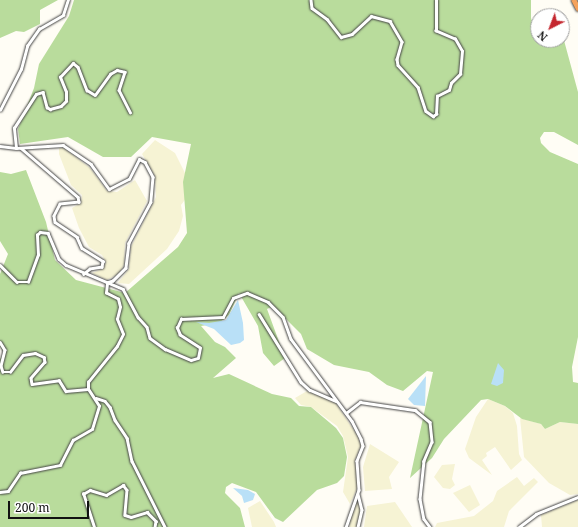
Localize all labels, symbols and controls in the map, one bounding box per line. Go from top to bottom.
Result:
north arrow [530,8,570,48]
text: N [534,28,551,45]
scale bar [10,493,91,519]
text: 200 m [15,499,50,516]

